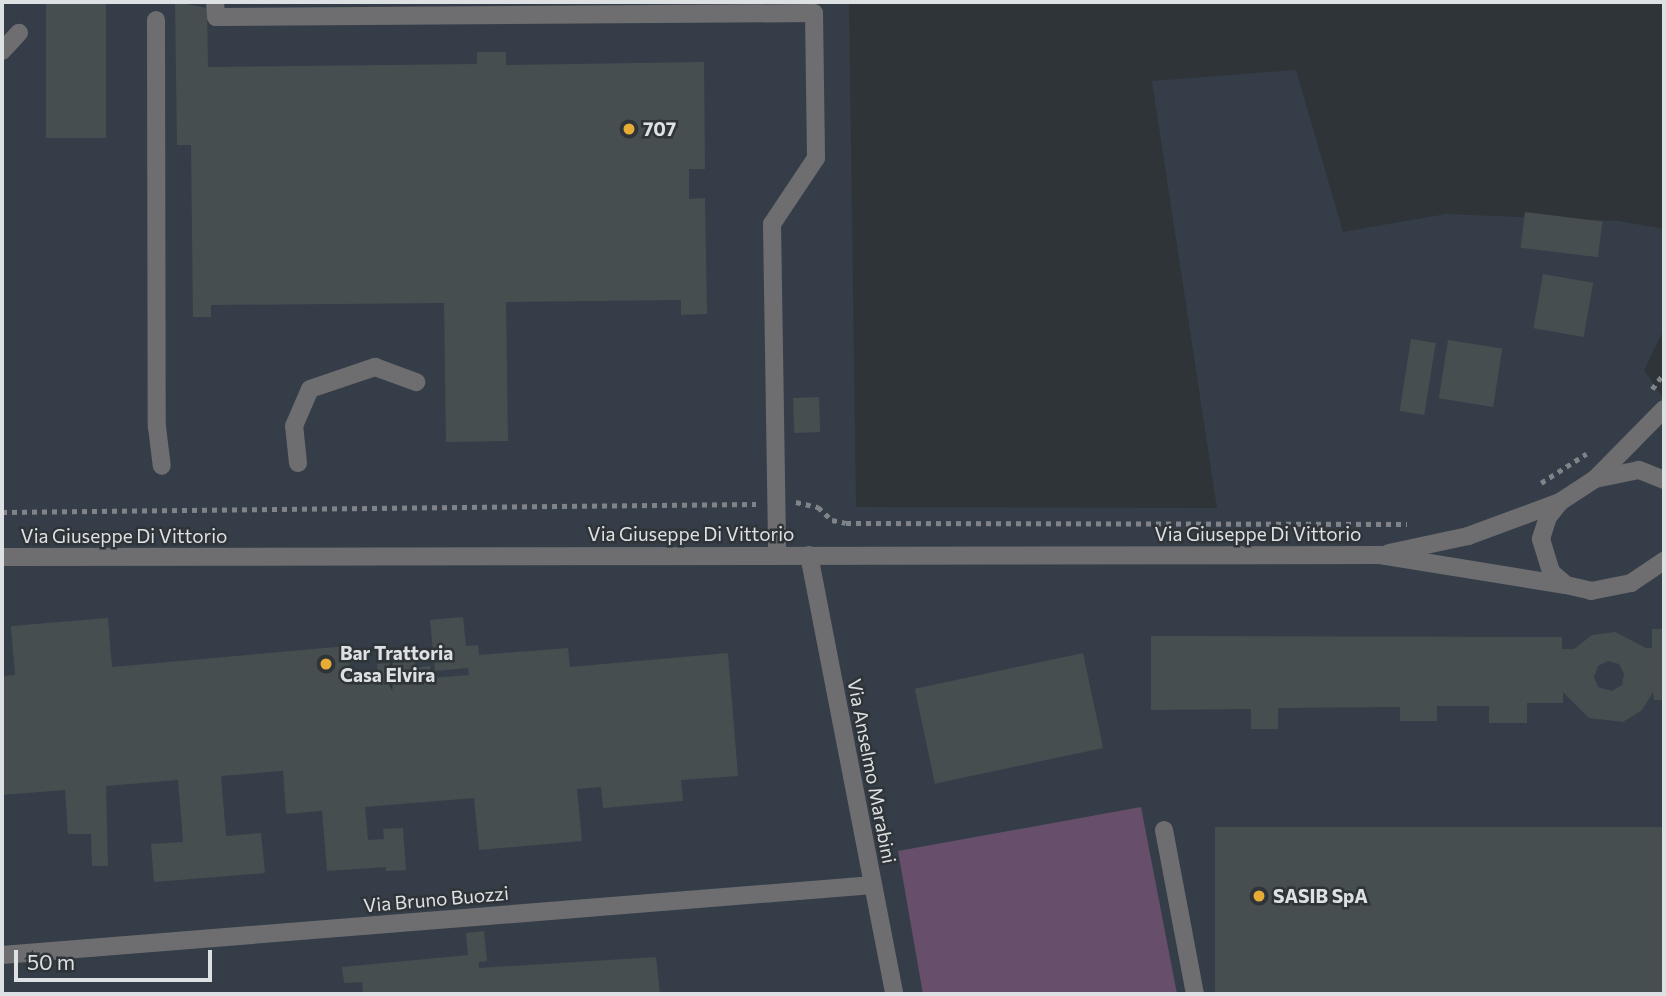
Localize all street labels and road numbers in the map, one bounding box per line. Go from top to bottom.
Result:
street label: Via Giuseppe Di Vittorio [588,523,794,545]
street label: Via Giuseppe Di Vittorio [1155,523,1361,545]
street label: Via Giuseppe Di Vittorio [21,525,227,547]
street label: Via Anselmo Marabini [843,677,901,865]
street label: Via Bruno Buozzi [362,881,510,917]

